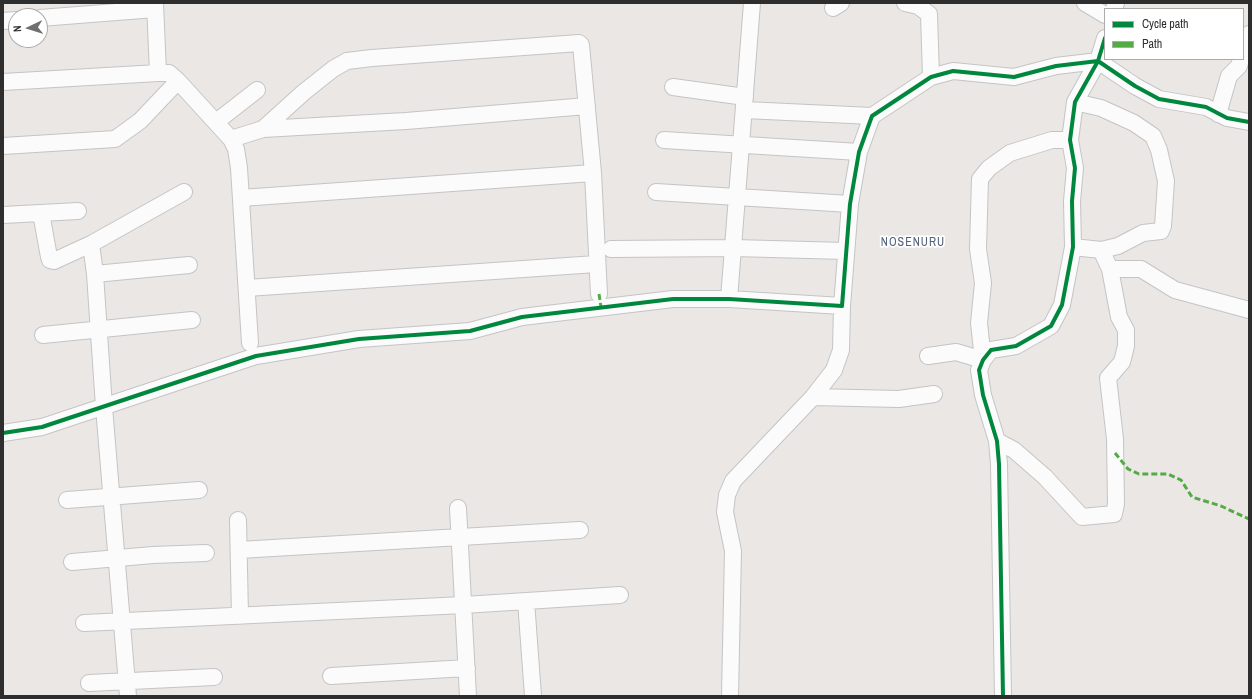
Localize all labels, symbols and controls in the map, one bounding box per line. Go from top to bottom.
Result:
north arrow [8,8,48,48]
legend [1104,8,1244,60]
text: Cycle path [1142,16,1189,32]
text: N [10,25,24,33]
text: Path [1142,36,1162,52]
district label: NOSENURU [881,236,945,250]

